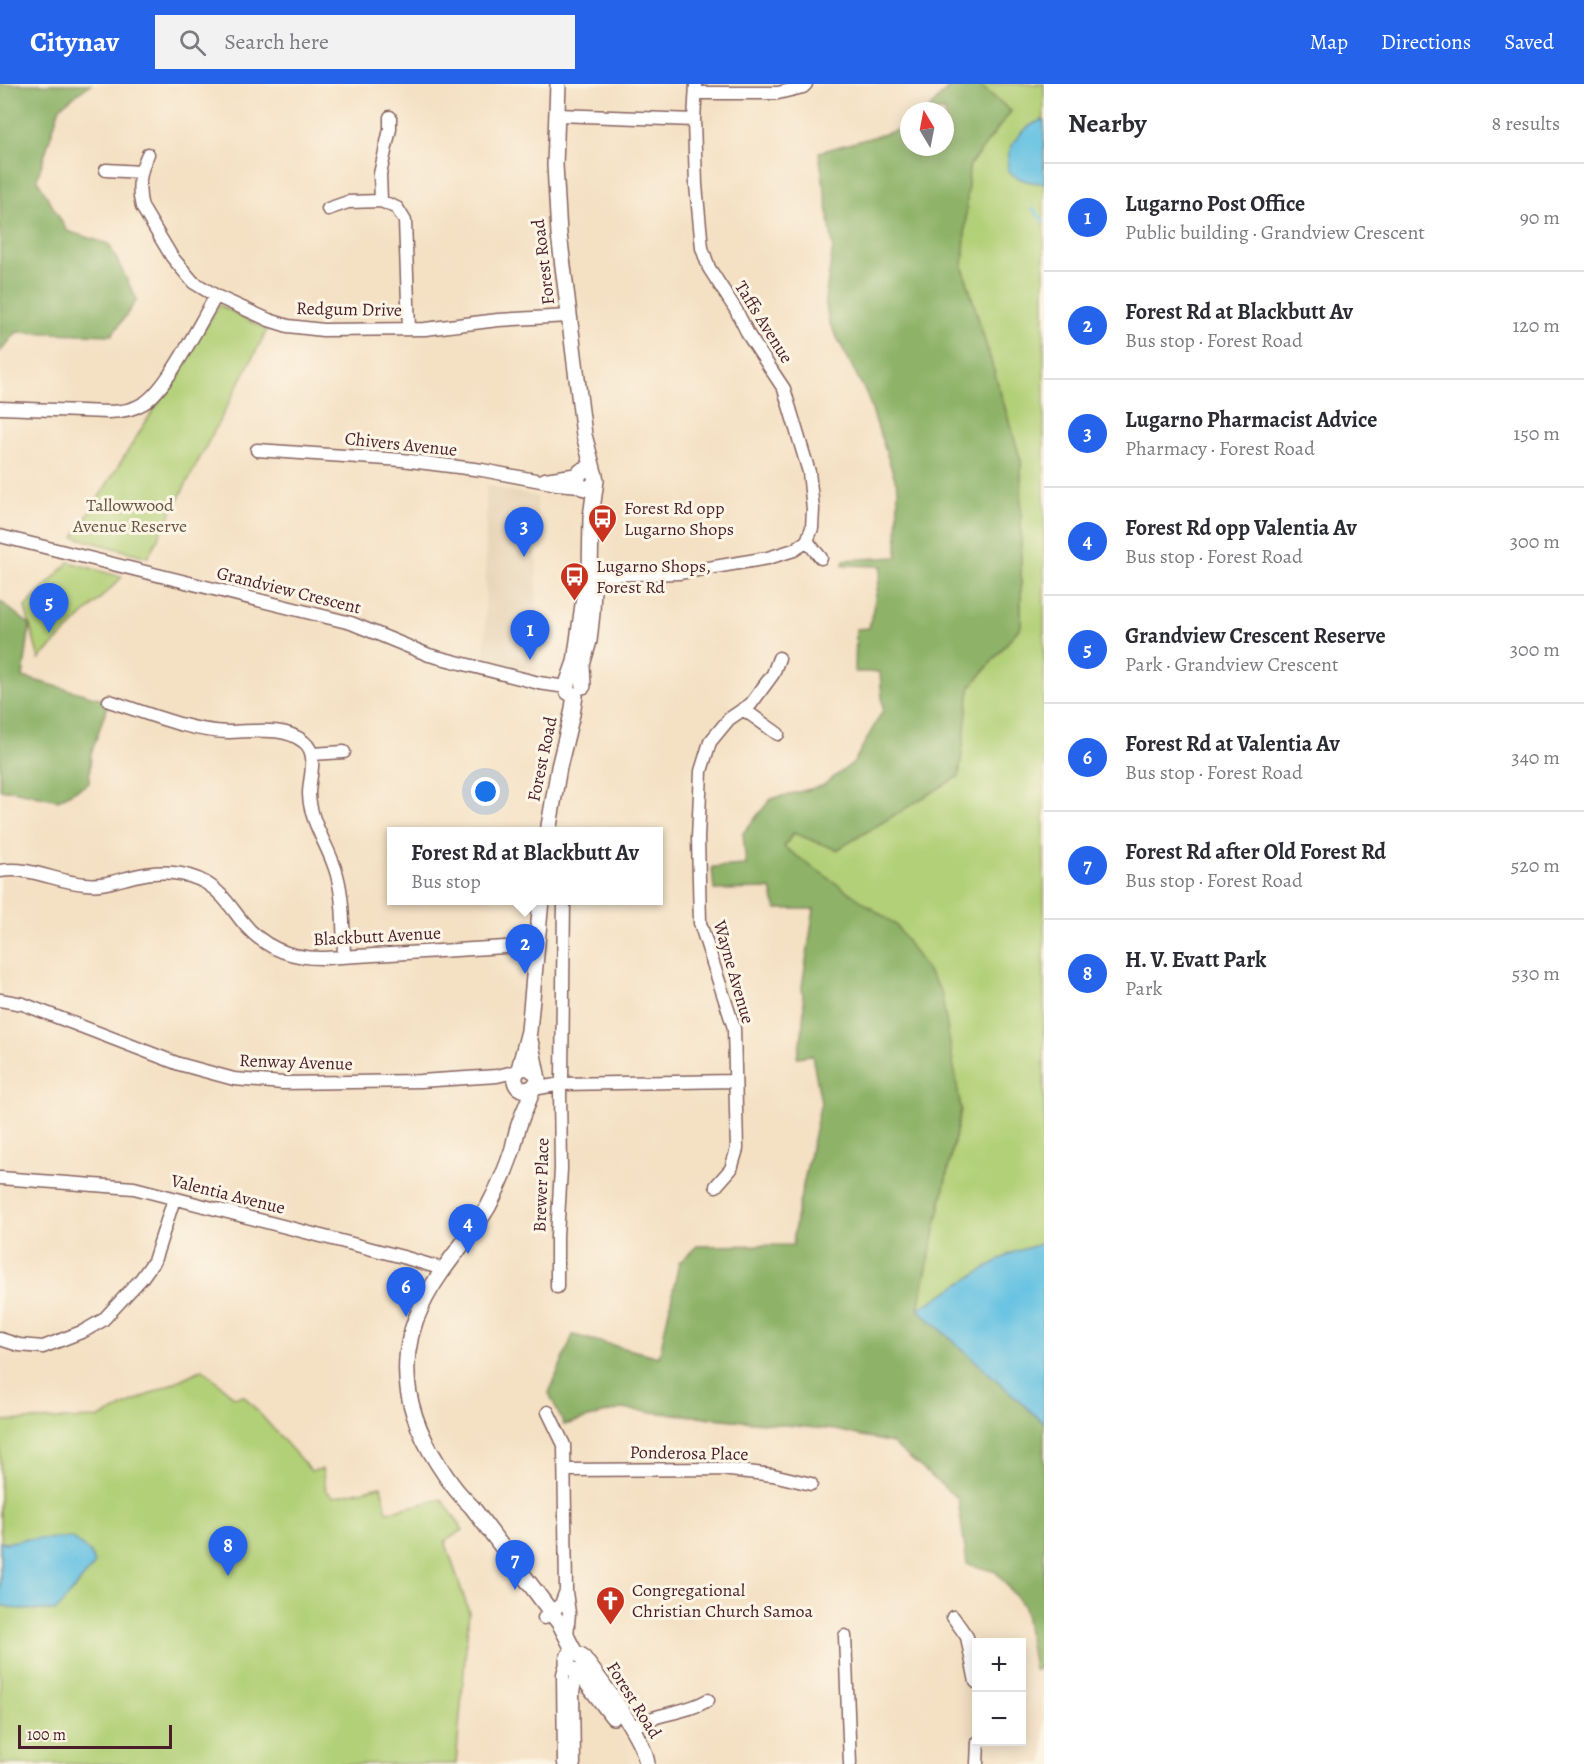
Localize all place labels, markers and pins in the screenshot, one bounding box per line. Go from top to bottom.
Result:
place label: Forest Rd opp Lugarno Shops [624,496,734,541]
bus stop icon: Forest Rd opp Lugarno Shops [587,502,619,544]
pin: 3 [504,508,544,557]
place label: Lugarno Shops, Forest Rd [596,554,711,599]
bus stop icon: Lugarno Shops, Forest Rd [559,560,591,602]
pin: 5 [29,584,68,633]
pin: 1 [510,610,550,660]
pin: 2 [506,924,544,974]
pin: 4 [448,1204,488,1254]
pin: 6 [386,1268,426,1317]
pin: 8 [208,1526,248,1576]
pin: 7 [496,1540,534,1590]
place label: Congregational Christian Church Samoa [632,1578,814,1623]
church icon: Congregational Christian Church Samoa [595,1584,627,1626]

